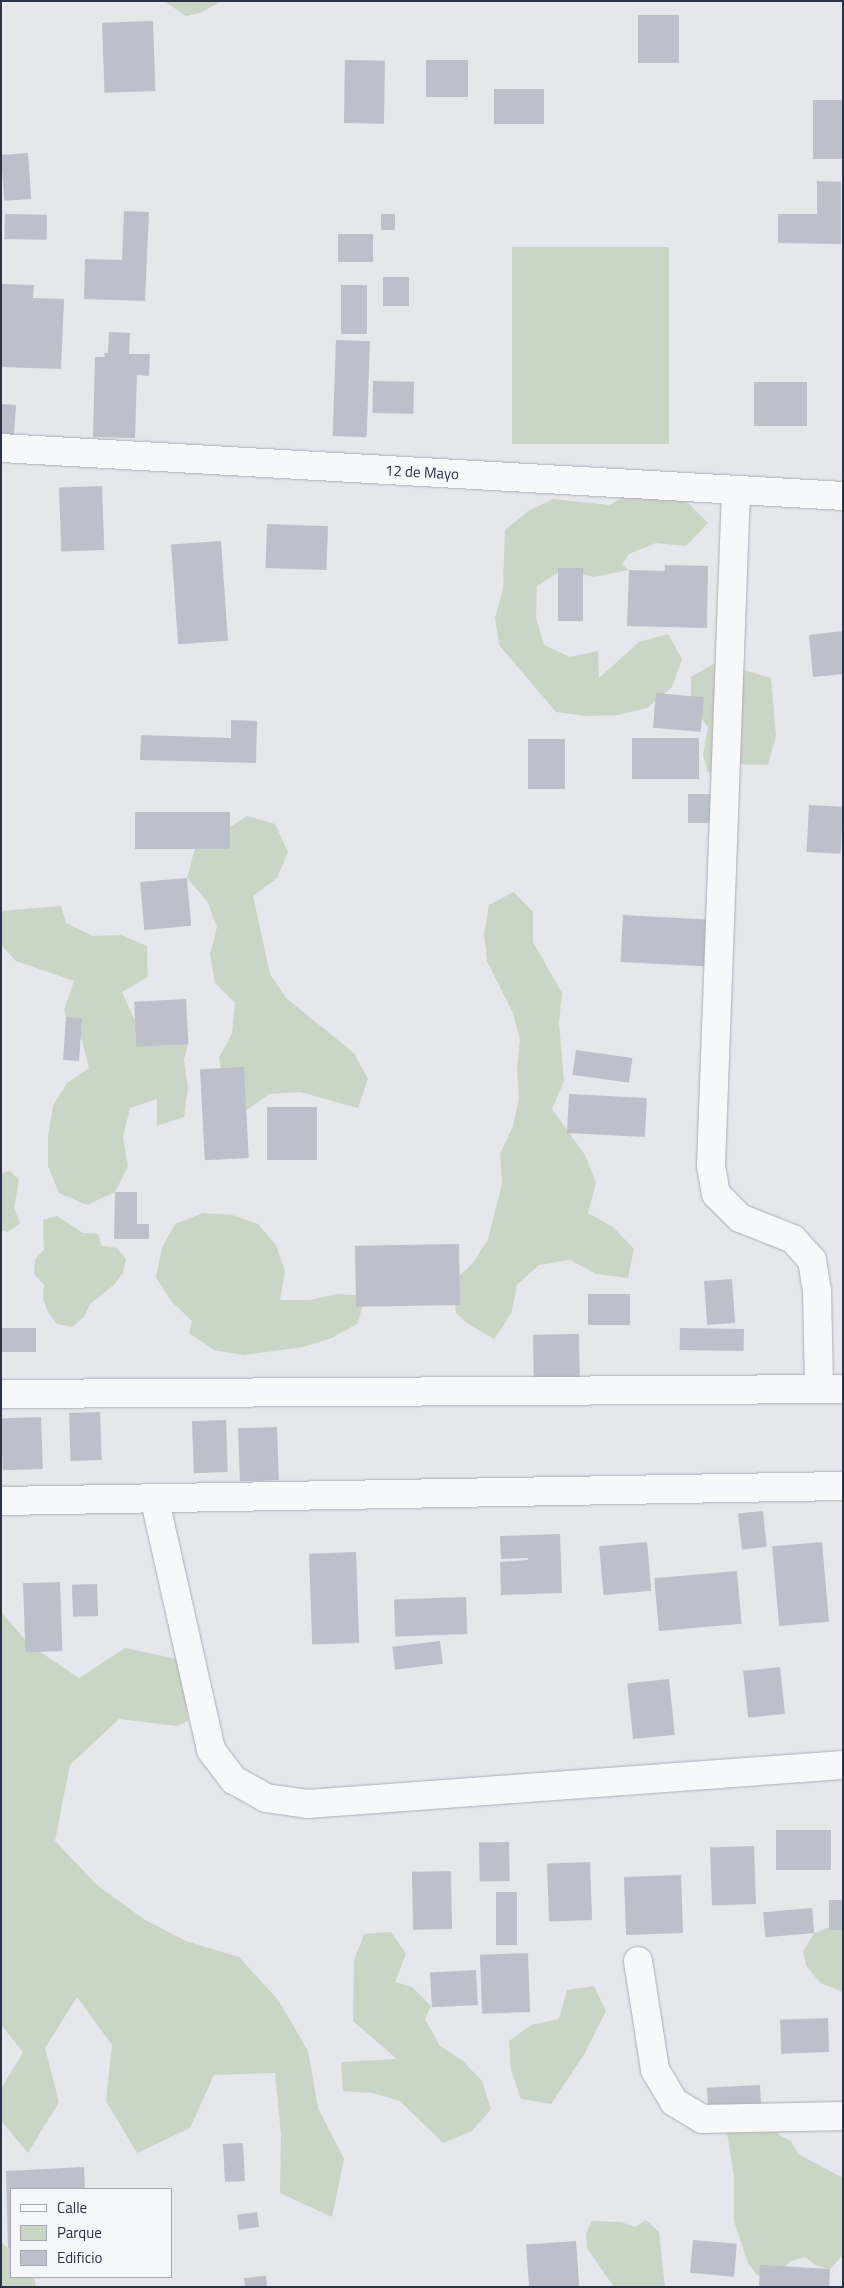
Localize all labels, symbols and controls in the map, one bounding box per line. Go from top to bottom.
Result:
street label: 12 de Mayo [385,461,459,483]
legend [10,2188,172,2278]
text: Calle [57,2196,87,2219]
text: Parque [57,2221,102,2244]
text: Edificio [57,2246,102,2269]

